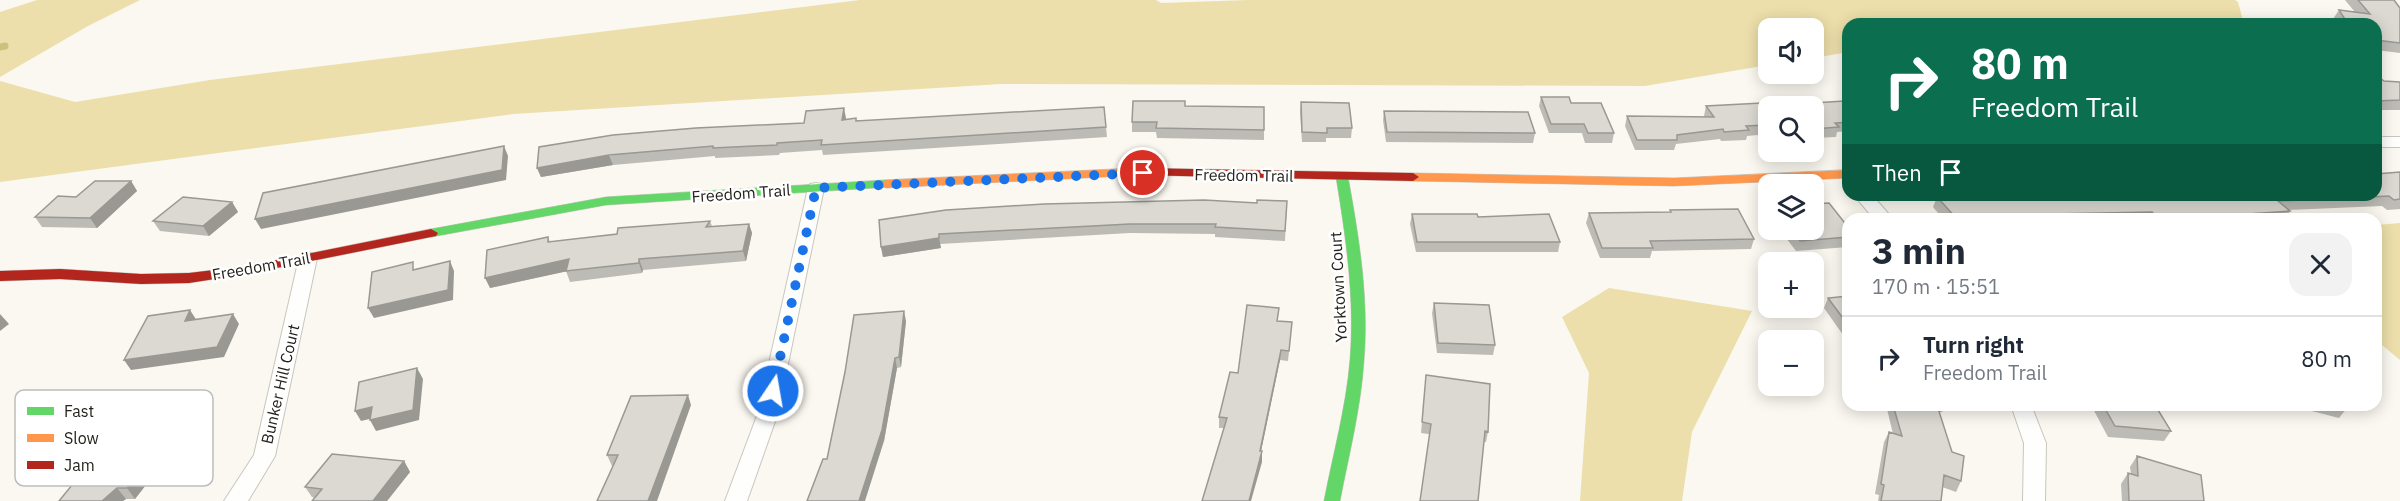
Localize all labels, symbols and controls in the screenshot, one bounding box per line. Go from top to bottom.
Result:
map controls [1758,18,1824,396]
button: sound [1758,18,1824,84]
text: 80 m [1971,36,2069,91]
icon: right [1872,42,1950,120]
text: Freedom Trail [1971,89,2138,124]
button: search [1758,96,1824,162]
pin [1117,147,1168,198]
icon: arrive [1126,156,1159,189]
icon: arrive [1934,156,1967,189]
text: Then [1872,158,1922,187]
street label: Freedom Trail [1194,164,1294,186]
button: layers [1758,174,1824,240]
street label: Freedom Trail [691,180,791,206]
text: 3 min [1872,227,1966,274]
street label: Yorktown Court [1325,231,1351,343]
button: close [2289,233,2352,296]
street label: Freedom Trail [210,248,312,284]
button: + [1758,252,1824,318]
text: 170 m · 15:51 [1872,273,2000,300]
street label: Bunker Hill Court [256,322,304,446]
button: − [1758,330,1824,396]
text: Turn right [1923,330,2024,359]
icon: right [1872,342,1905,375]
text: 80 m [2301,344,2352,373]
position arrow [741,359,805,423]
text: Freedom Trail [1923,359,2047,386]
legend [15,390,213,486]
text: Fast [64,401,94,421]
text: Slow [64,428,99,448]
text: Jam [64,455,95,475]

